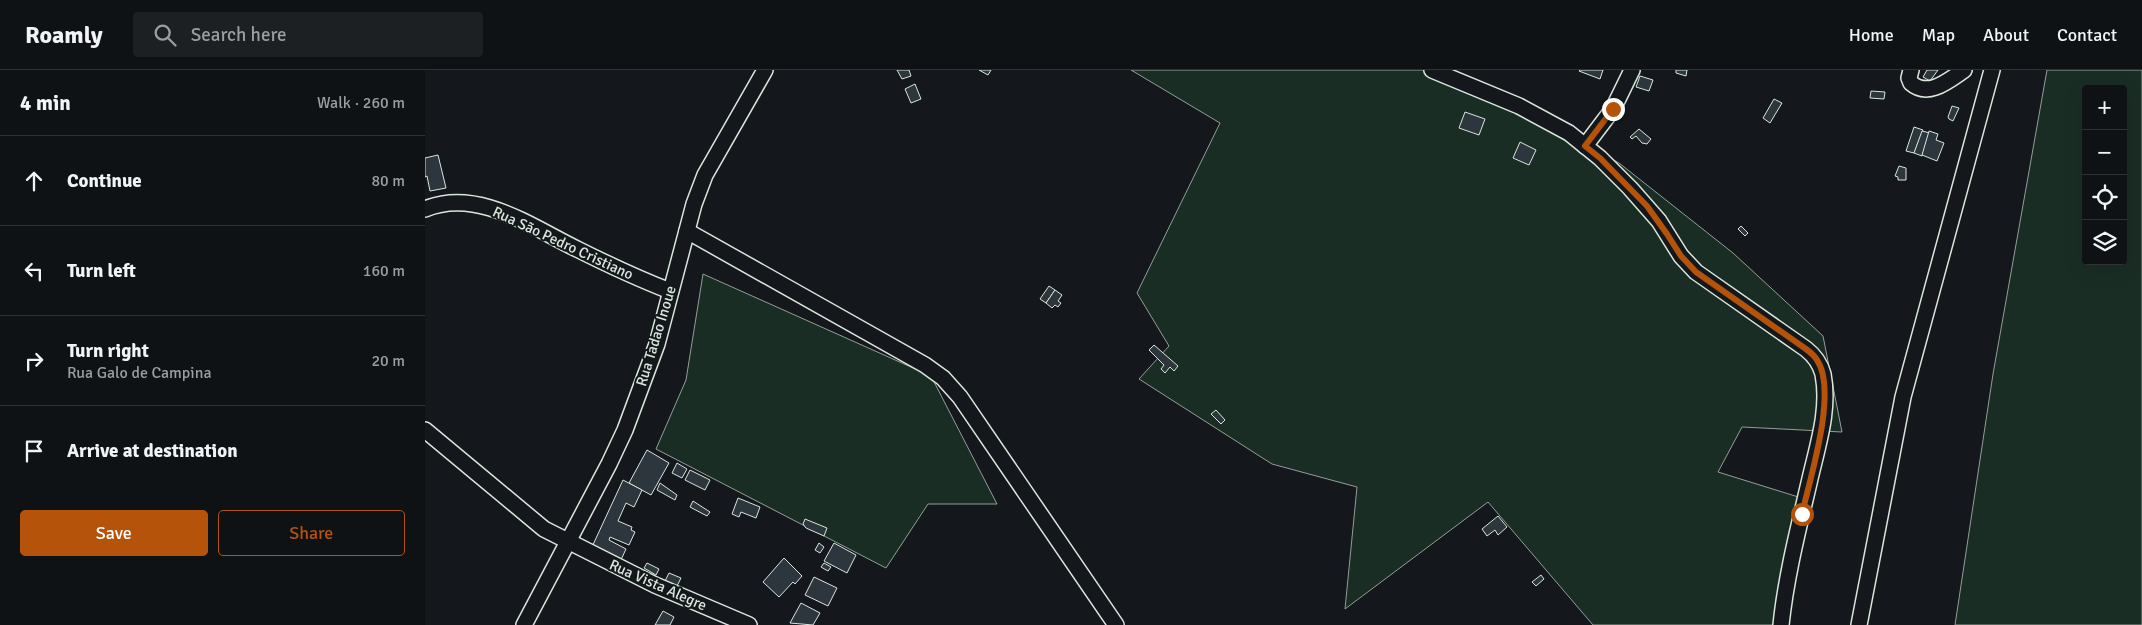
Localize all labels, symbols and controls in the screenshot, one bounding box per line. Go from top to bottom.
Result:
search box [133,12,483,57]
text: Roamly [25,20,103,50]
icon: search [151,21,179,49]
text: Search here [191,23,287,47]
text: Home [1849,24,1894,46]
text: Map [1922,24,1955,46]
text: About [1983,24,2029,46]
text: Contact [2057,24,2117,46]
map controls [2082,85,2127,265]
button: + [2082,85,2127,130]
text: 4 min [20,90,71,116]
text: Walk · 260 m [317,93,405,113]
route end [1602,98,1625,121]
button: − [2082,130,2127,175]
icon: ahead [20,167,48,195]
text: Continue [67,169,142,193]
text: 80 m [371,171,405,191]
button: locate [2082,175,2127,220]
street label: Rua São Pedro Cristiano [490,202,636,284]
button: layers [2082,220,2127,265]
icon: left [20,257,48,285]
text: Turn left [67,259,136,283]
text: 160 m [363,261,405,281]
street label: Rua Tadao Inoue [632,284,680,388]
text: Turn right [67,339,149,363]
icon: right [20,347,48,375]
text: 20 m [371,351,405,371]
text: Rua Galo de Campina [67,363,212,383]
icon: arrive [20,437,48,465]
text: Arrive at destination [67,439,238,463]
route start [1791,503,1814,526]
button: Save [20,510,208,556]
button: Share [218,510,405,556]
street label: Rua Vista Alegre [607,555,709,615]

